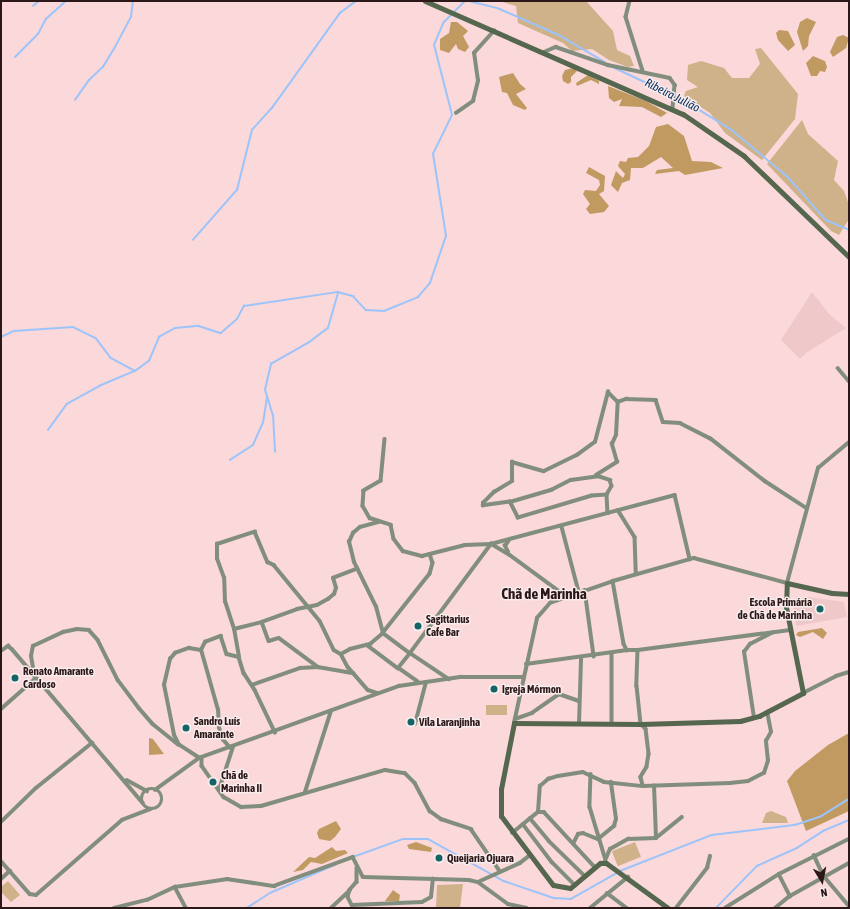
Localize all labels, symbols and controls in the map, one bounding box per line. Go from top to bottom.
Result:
water label: Ribeira Julião [642,76,702,116]
district label: Chã de Marinha [501,585,587,603]
place label: Escola Primária de Chã de Marinha [738,596,812,622]
marker: Escola Primária de Chã de Marinha [815,604,825,614]
place label: Sagittarius Cafe Bar [426,613,469,639]
marker: Sagittarius Cafe Bar [413,621,423,631]
place label: Renato Amarante Cardoso [23,665,94,691]
marker: Renato Amarante Cardoso [10,673,20,683]
place label: Igreja Mórmon [502,682,561,696]
marker: Igreja Mórmon [489,684,499,694]
place label: Sandro Luís Amarante [194,715,240,741]
place label: Vila Laranjinha [419,715,480,729]
marker: Vila Laranjinha [406,717,416,727]
marker: Sandro Luís Amarante [181,723,191,733]
place label: Chã de Marinha II [221,769,262,795]
marker: Chã de Marinha II [208,777,218,787]
place label: Queijaria Ojuara [447,851,514,865]
marker: Queijaria Ojuara [434,853,444,863]
north arrow [802,861,842,901]
text: N [820,886,828,899]

